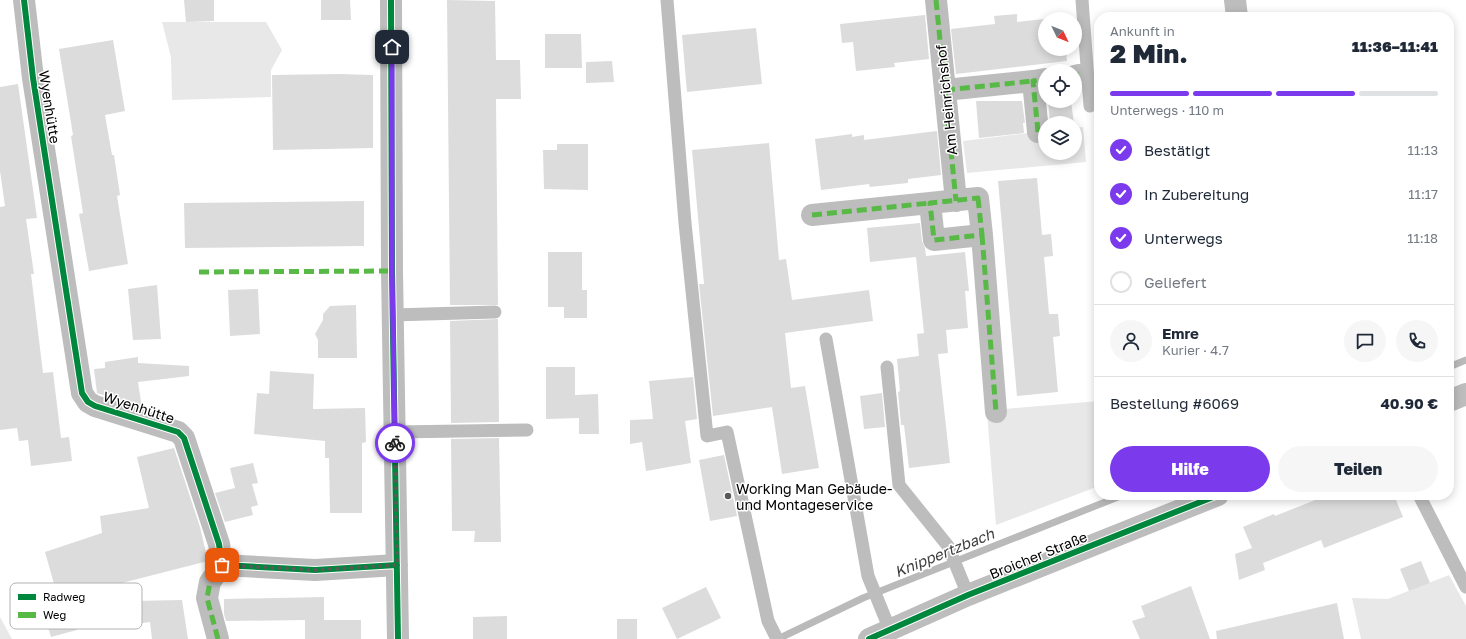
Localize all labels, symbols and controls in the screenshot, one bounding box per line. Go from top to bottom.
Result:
north arrow [1038,12,1082,56]
map controls [1038,12,1082,160]
text: Ankunft in [1110,23,1175,39]
pin [375,30,409,64]
icon: home [381,36,403,58]
text: 11:36–11:41 [1352,37,1438,55]
text: 2 Min. [1110,38,1188,69]
street label: Am Heinrichshof [932,44,960,156]
button: locate [1038,64,1082,108]
street label: Wyenhütte [36,69,64,145]
text: Unterwegs · 110 m [1110,102,1224,118]
button: layers [1038,116,1082,160]
icon: check [1110,139,1132,161]
text: Bestätigt [1144,141,1210,159]
text: 11:13 [1408,142,1438,158]
icon: check [1110,183,1132,205]
text: In Zubereitung [1144,185,1249,203]
text: 11:17 [1408,186,1438,202]
icon: check [1110,227,1132,249]
text: Unterwegs [1144,229,1223,247]
text: 11:18 [1407,230,1438,246]
text: Geliefert [1144,273,1207,291]
button: person [1110,320,1152,362]
button: chat [1344,320,1386,362]
button: phone [1396,320,1438,362]
text: Emre [1162,324,1199,342]
text: Kurier · 4.7 [1162,342,1229,358]
street label: Wyenhütte [101,387,177,427]
text: Bestellung #6069 [1110,394,1239,412]
text: 40.90 € [1380,394,1438,412]
courier [375,423,415,463]
icon: bike [384,432,406,454]
button: Hilfe [1110,446,1270,492]
button: Teilen [1278,446,1438,492]
place label: Working Man Gebäude- und Montageservice [736,480,892,513]
marker: Working Man Gebäude- und Montageservice [723,491,733,501]
water label: Knippertzbach [892,524,997,580]
street label: Broicher Straße [987,528,1089,582]
pin [205,548,239,582]
icon: bag [211,554,233,576]
legend [10,583,142,629]
text: Radweg [43,590,85,603]
text: Weg [43,608,66,621]

